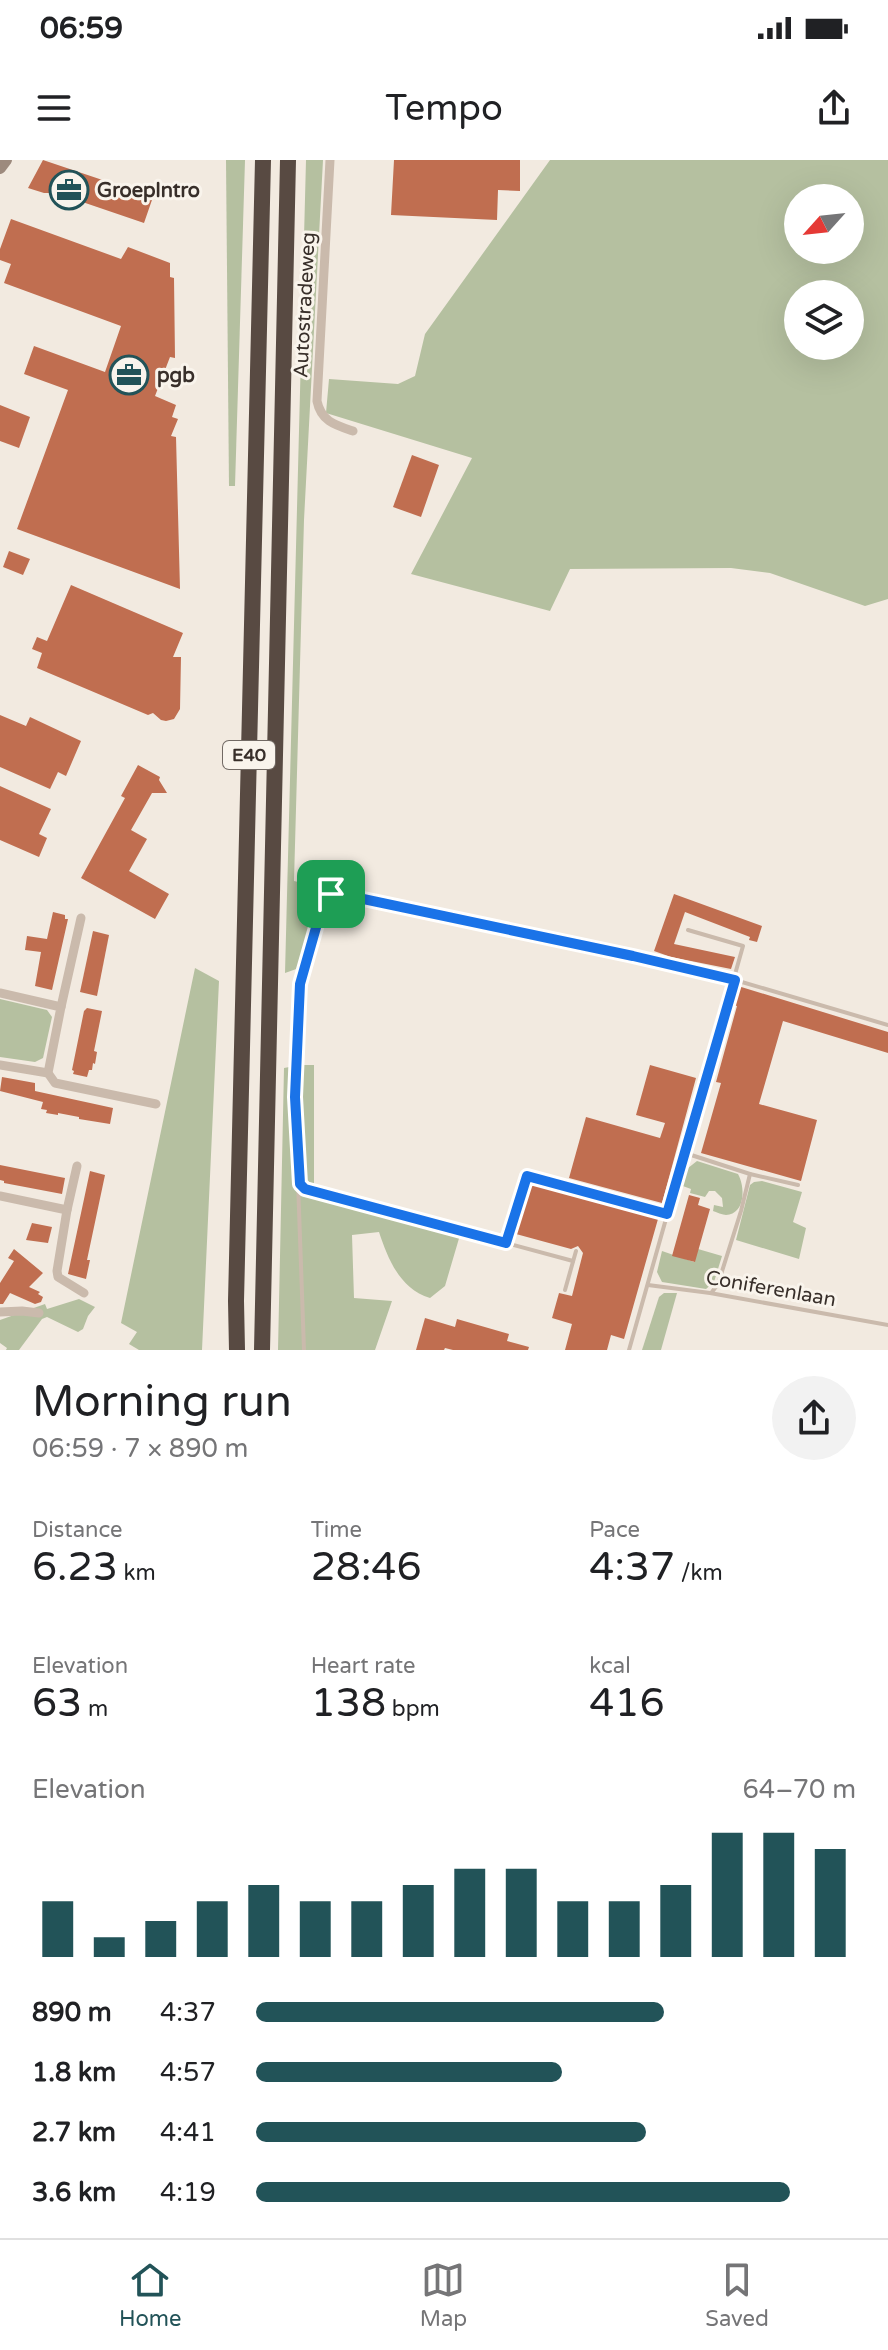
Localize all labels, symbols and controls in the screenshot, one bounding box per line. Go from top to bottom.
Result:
text: 06:59 [40,10,123,47]
icon: menu [32,86,76,130]
icon: share [812,86,856,130]
text: Tempo [385,87,503,130]
office icon: GroepIntro [48,169,90,211]
place label: GroepIntro [97,179,200,203]
north arrow [784,184,864,264]
map controls [784,184,864,360]
street label: Autostradeweg [289,232,321,379]
button: layers [784,280,864,360]
office icon: pgb [108,354,150,396]
place label: pgb [157,364,195,388]
road number: E40 [223,741,275,769]
pin [297,860,365,928]
icon: arrive [309,872,353,916]
street label: Coniferenlaan [704,1266,838,1312]
text: Morning run [32,1376,292,1429]
button: share [772,1376,856,1460]
text: 06:59 · 7 × 890 m [32,1433,248,1464]
text: Distance [32,1517,123,1543]
text: Time [311,1517,362,1543]
text: Pace [589,1517,640,1543]
text: 6.23 [32,1543,118,1591]
text: 28:46 [311,1543,422,1591]
text: 4:37 [589,1543,675,1591]
text: km [118,1560,156,1586]
text: /km [675,1560,723,1586]
text: Elevation [32,1653,128,1679]
text: Heart rate [311,1653,416,1679]
text: kcal [589,1653,631,1679]
text: 63 [32,1679,82,1727]
text: 138 [311,1679,386,1727]
text: 416 [589,1679,665,1727]
text: m [82,1696,108,1722]
text: bpm [386,1696,440,1722]
text: Elevation [32,1774,146,1805]
text: 64–70 m [743,1774,856,1805]
text: 890 m [32,1997,112,2028]
text: 4:37 [160,1997,216,2028]
text: 1.8 km [32,2057,116,2088]
text: 4:57 [160,2057,216,2088]
text: 2.7 km [32,2117,116,2148]
text: 4:41 [160,2117,216,2148]
text: 3.6 km [32,2177,116,2208]
text: 4:19 [160,2177,216,2208]
tab: Home [119,2258,181,2332]
tab: Map [420,2258,467,2332]
tab: Saved [705,2258,769,2332]

